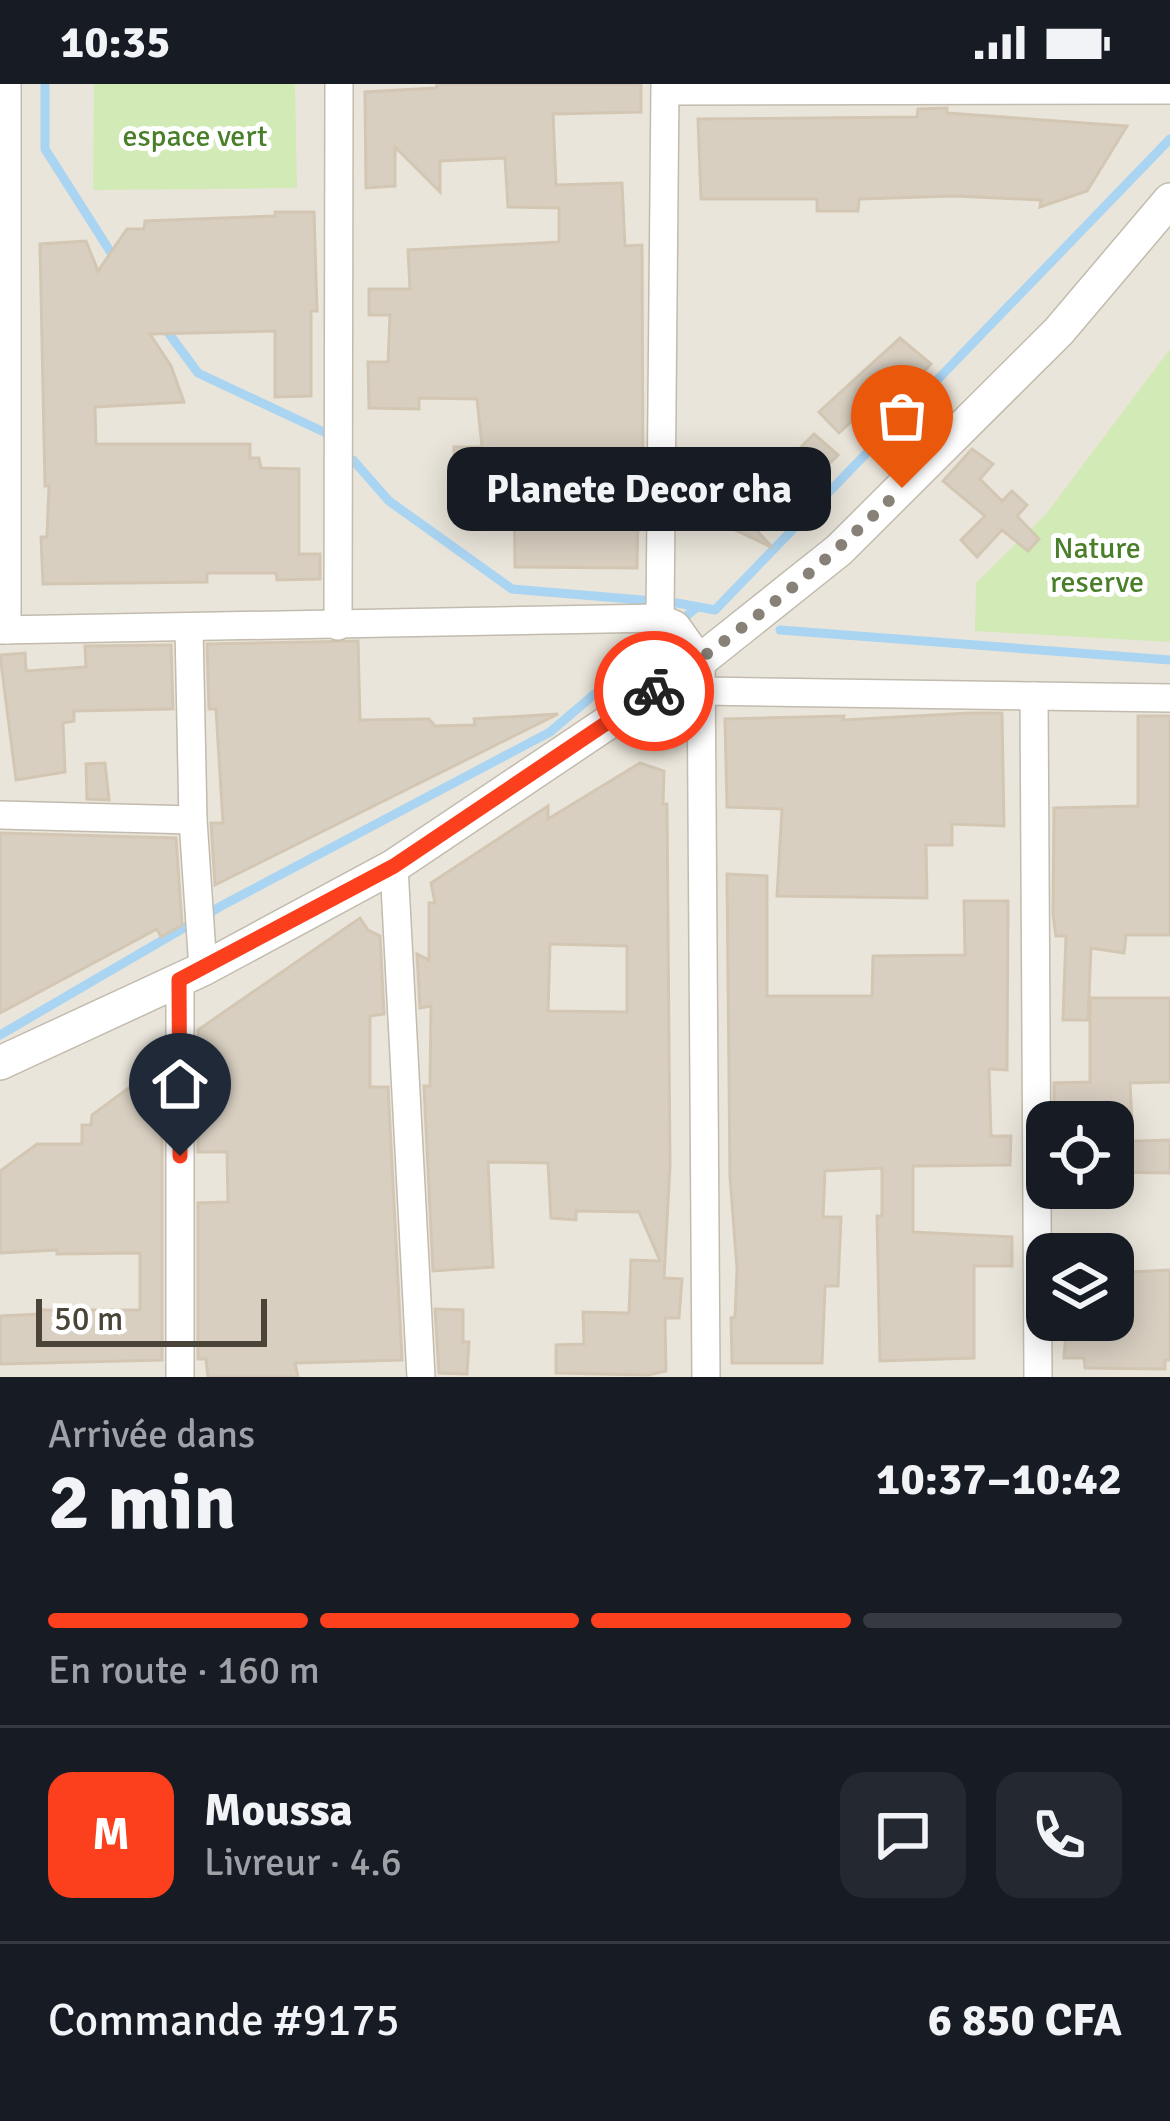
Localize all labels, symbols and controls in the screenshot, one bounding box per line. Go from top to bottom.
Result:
text: 10:35 [60,15,170,70]
park label: espace vert [122,118,268,155]
pin [851,365,953,488]
icon: bag [869,383,935,449]
callout: Planete Decor cha [446,446,830,530]
text: Planete Decor cha [486,465,792,513]
park label: Nature reserve [1050,530,1144,601]
courier [594,631,714,751]
icon: bike [621,658,687,724]
pin [129,1033,231,1156]
icon: home [147,1051,213,1117]
map controls [1026,1101,1134,1341]
button: locate [1026,1101,1134,1209]
button: layers [1026,1233,1134,1341]
scale bar [36,1293,267,1346]
text: 50 m [54,1299,123,1340]
text: Arrivée dans [48,1410,255,1458]
text: 10:37–10:42 [876,1452,1122,1507]
text: 2 min [48,1455,236,1551]
text: En route · 160 m [48,1646,320,1694]
button: chat [840,1772,966,1898]
button: phone [996,1772,1122,1898]
text: Moussa [204,1783,353,1838]
text: M [92,1807,130,1862]
text: Livreur · 4.6 [204,1838,402,1886]
text: Commande #9175 [48,1993,400,2048]
text: 6 850 CFA [928,1993,1122,2048]

